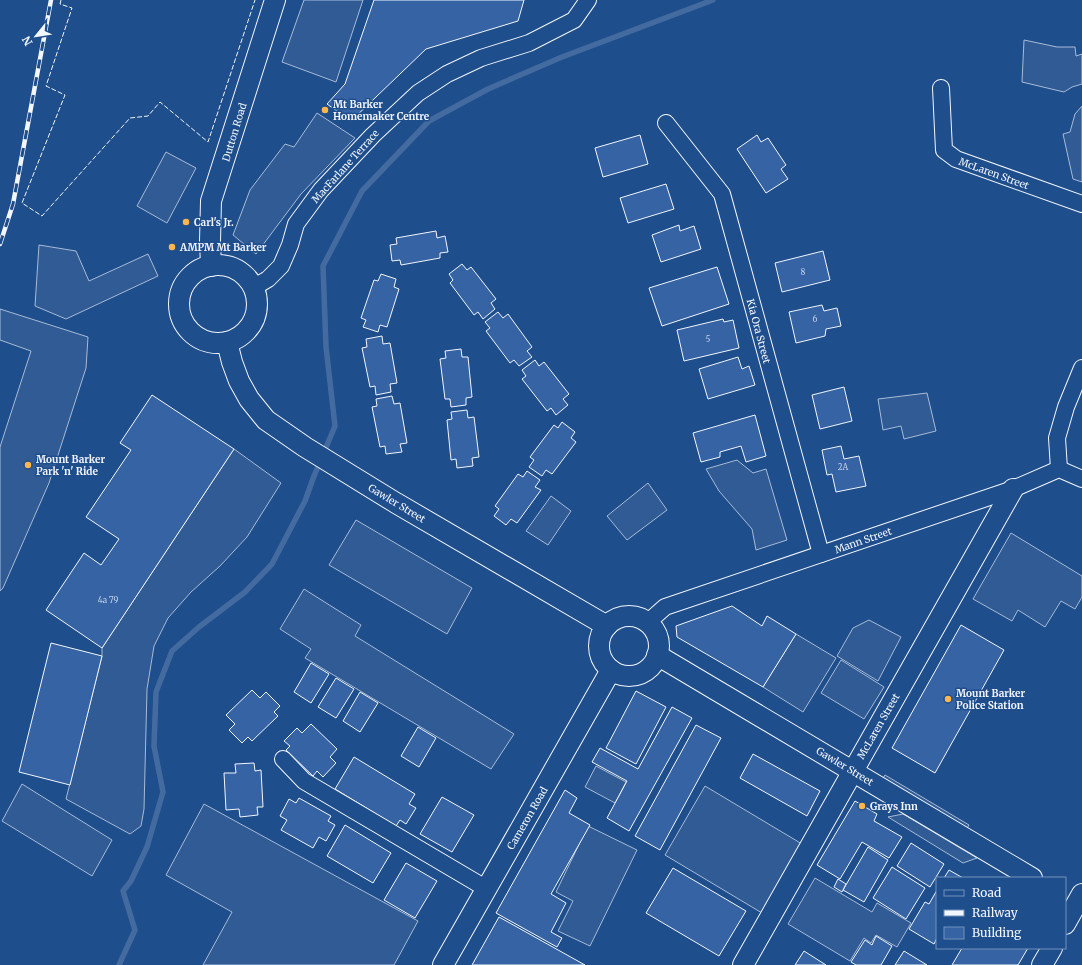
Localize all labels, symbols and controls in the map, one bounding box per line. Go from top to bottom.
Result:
north arrow [16,16,56,56]
text: N [19,33,36,48]
place label: Mt Barker Homemaker Centre [333,98,430,123]
street label: Dutton Road [219,101,250,163]
marker: Mt Barker Homemaker Centre [320,105,330,115]
street label: MacFarlane Terrace [309,127,382,206]
street label: McLaren Street [957,155,1031,192]
place label: Carl's Jr. [194,216,234,229]
marker: Carl's Jr. [181,217,191,227]
place label: AMPM Mt Barker [179,241,267,254]
marker: AMPM Mt Barker [167,242,177,252]
house number: 8 [801,267,806,277]
street label: Kia Ora Street [744,298,773,365]
house number: 6 [813,314,818,324]
house number: 5 [706,334,711,344]
place label: Mount Barker Park 'n' Ride [36,453,105,478]
marker: Mount Barker Park 'n' Ride [23,460,33,470]
house number: 2A [838,462,849,472]
street label: Gawler Street [366,481,428,526]
street label: Mann Street [833,525,893,556]
house number: 4a 79 [98,595,118,605]
place label: Mount Barker Police Station [956,687,1025,712]
street label: McLaren Street [854,691,903,761]
marker: Mount Barker Police Station [943,694,953,704]
street label: Gawler Street [814,744,876,789]
street label: Cameron Road [504,785,551,852]
place label: Grays Inn [870,800,918,813]
marker: Grays Inn [857,801,867,811]
legend [936,877,1066,949]
text: Road [972,885,1001,900]
text: Railway [972,905,1018,920]
text: Building [972,925,1022,940]

